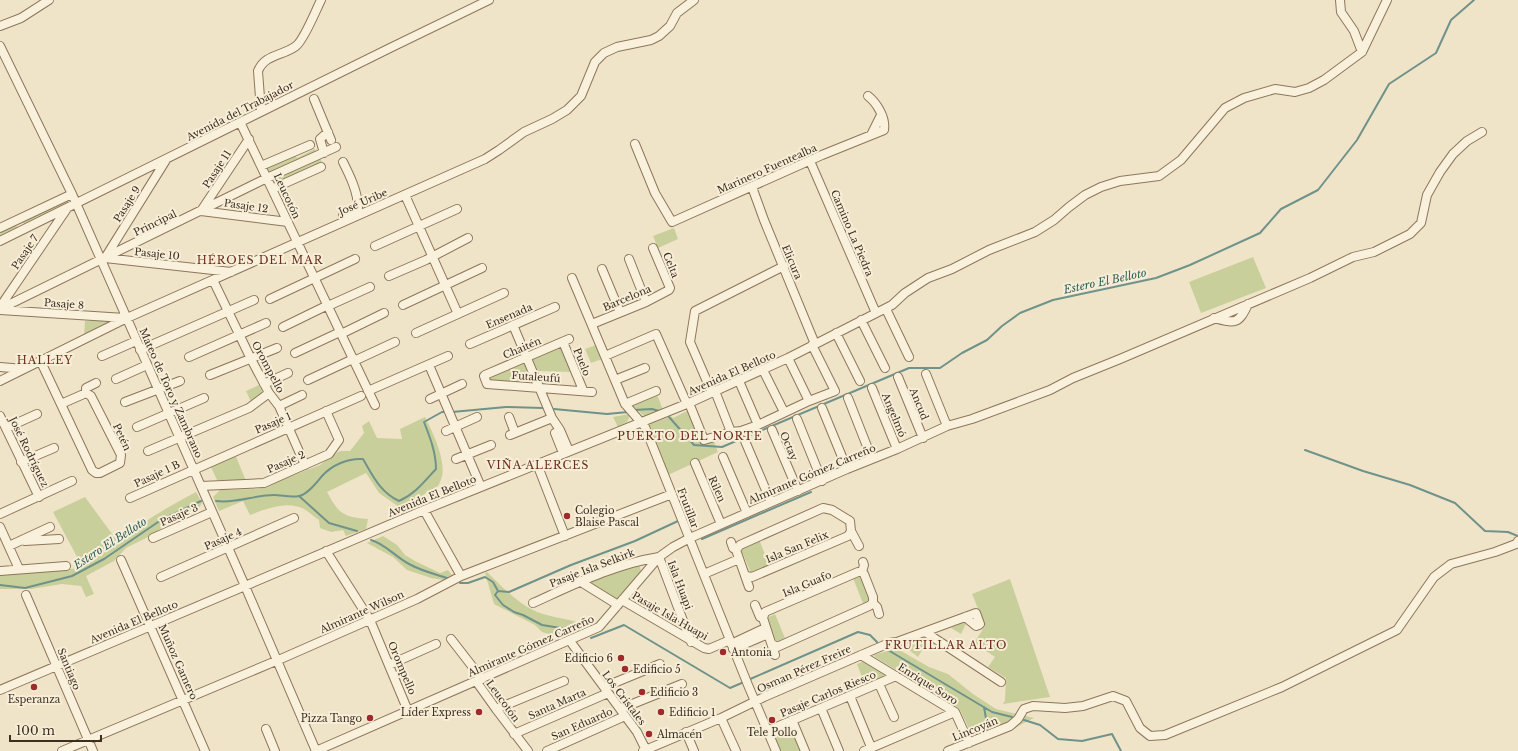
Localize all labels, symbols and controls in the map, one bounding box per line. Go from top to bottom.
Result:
street label: Avenida del Trabajador [183,78,296,144]
street label: Marinero Fuentealba [715,141,819,197]
street label: Pasaje 11 [200,147,234,191]
street label: Leucotón [271,171,303,221]
street label: Pasaje 9 [111,183,143,225]
street label: José Uribe [335,186,390,219]
street label: Camino La Piedra [828,188,876,279]
street label: Pasaje 12 [223,196,269,216]
street label: Principal [131,207,179,239]
street label: Pasaje 7 [9,231,42,272]
street label: Elicura [779,243,805,282]
street label: Pasaje 10 [134,245,180,263]
street label: Celta [660,250,682,280]
district label: HÉROES DEL MAR [197,253,323,267]
water label: Estero El Belloto [1061,265,1148,297]
street label: Barcelona [601,282,654,314]
street label: Pasaje 8 [44,296,84,312]
street label: Ensenada [484,300,535,332]
street label: Mateo de Toro y Zambrano [136,326,206,460]
street label: Chaitén [501,334,543,362]
street label: Orompello [249,339,287,396]
street label: Puelo [571,346,594,378]
street label: Avenida El Belloto [685,348,778,399]
district label: HALLEY [17,353,73,367]
street label: Futaleufú [511,369,561,385]
street label: Ancud [906,385,931,422]
street label: Angelmó [878,390,909,439]
street label: Pasaje 1 [253,409,293,437]
street label: José Rodríguez [5,413,52,490]
street label: Petén [110,421,134,453]
district label: PUERTO DEL NORTE [617,429,763,443]
street label: Octay [777,430,801,463]
street label: Almirante Gómez Carreño [745,441,878,507]
street label: Pasaje 2 [265,448,307,476]
street label: Pasaje 1 B [132,458,182,490]
district label: VIÑA ALERCES [486,458,589,472]
street label: Avenida El Belloto [385,472,479,520]
street label: Rilen [706,474,729,504]
street label: Frutillar [674,486,702,530]
street label: Pasaje 3 [158,501,200,529]
place label: Colegio Blaise Pascal [575,504,639,529]
marker: Colegio Blaise Pascal [562,511,572,521]
water label: Estero El Belloto [70,514,150,572]
street label: Pasaje 4 [202,525,244,553]
street label: Isla San Felix [764,528,830,566]
street label: Pasaje Isla Selkirk [548,545,637,590]
street label: Isla Huapi [665,559,696,612]
street label: Isla Guafo [781,568,834,600]
street label: Almirante Wilson [317,588,406,637]
street label: Pasaje Isla Huapi [630,589,711,643]
street label: Avenida El Belloto [87,597,180,647]
street label: Almirante Gómez Carreño [465,612,597,680]
street label: Muñoz Gamero [156,622,201,702]
district label: FRUTILLAR ALTO [885,638,1007,652]
street label: Orompello [385,639,419,697]
street label: Osman Pérez Freire [755,642,853,696]
street label: Santiago [54,646,84,692]
place label: Antonia [730,646,772,659]
marker: Antonia [718,647,728,657]
place label: Edificio 6 [564,652,613,665]
marker: Edificio 6 [616,653,626,663]
street label: Enrique Soro [896,660,961,708]
place label: Edificio 5 [633,663,681,676]
marker: Edificio 5 [620,664,630,674]
street label: Los Cristales [599,668,649,728]
street label: Pasaje Carlos Riesco [778,668,878,720]
street label: Leucotón [483,677,523,725]
marker: Esperanza [29,682,39,692]
street label: Santa Marta [526,685,588,722]
place label: Edificio 3 [650,686,698,699]
marker: Edificio 3 [637,687,647,697]
place label: Esperanza [8,693,61,706]
street label: San Eduardo [549,704,615,743]
place label: Líder Express [401,706,471,719]
place label: Edificio 1 [669,706,716,719]
marker: Líder Express [474,707,484,717]
marker: Edificio 1 [656,707,666,717]
place label: Pizza Tango [301,712,362,725]
marker: Pizza Tango [365,713,375,723]
street label: Lincoyán [950,714,1000,744]
marker: Tele Pollo [767,715,777,725]
scale bar [10,717,101,743]
text: 100 m [16,723,55,738]
place label: Tele Pollo [747,726,798,739]
place label: Almacén [656,728,702,741]
marker: Almacén [644,729,654,739]

